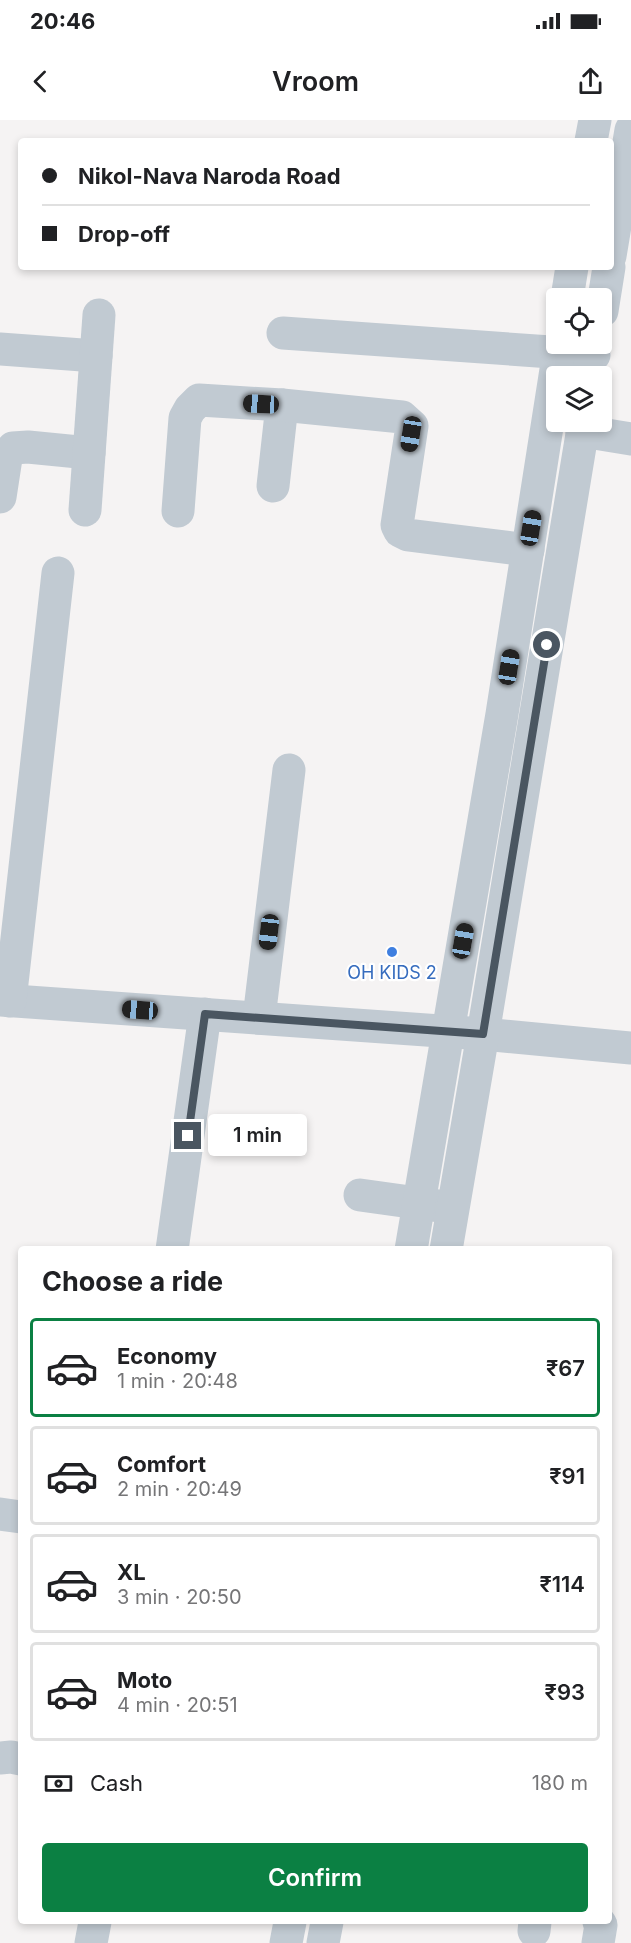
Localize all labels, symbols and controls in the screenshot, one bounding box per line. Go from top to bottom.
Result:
text: 20:46 [30,8,95,34]
icon: back [24,65,57,98]
text: Vroom [272,65,359,98]
icon: share [574,65,607,98]
text: Nikol-Nava Naroda Road [78,163,341,189]
text: Drop-off [78,221,170,247]
map controls [546,288,612,432]
button: locate [546,288,612,354]
button: layers [546,366,612,432]
car [243,394,279,414]
car [399,415,423,453]
car [519,509,543,547]
route start [533,631,560,658]
car [497,648,521,686]
car [258,913,280,951]
car [451,922,475,960]
marker: OH KIDS 2 [385,945,399,959]
place label: OH KIDS 2 [347,962,437,983]
car [121,1000,159,1020]
callout: 1 min [209,1115,308,1157]
route end [174,1122,201,1149]
text: 1 min [233,1123,282,1147]
text: Choose a ride [42,1265,223,1298]
icon: car [45,1341,99,1395]
text: Economy [117,1343,217,1369]
text: ₹67 [546,1355,585,1381]
text: 1 min · 20:48 [117,1369,238,1393]
icon: car [45,1449,99,1503]
text: Comfort [117,1451,206,1477]
text: ₹91 [549,1463,585,1489]
text: 2 min · 20:49 [117,1477,242,1501]
icon: car [45,1557,99,1611]
text: XL [117,1559,146,1585]
text: ₹114 [539,1571,585,1597]
text: 3 min · 20:50 [117,1585,242,1609]
icon: car [45,1665,99,1719]
text: Moto [117,1667,172,1693]
text: ₹93 [545,1679,585,1705]
text: 4 min · 20:51 [117,1693,238,1717]
icon: cash [42,1767,75,1800]
text: Cash [90,1770,143,1796]
text: 180 m [532,1771,588,1795]
button: Confirm [42,1843,588,1912]

